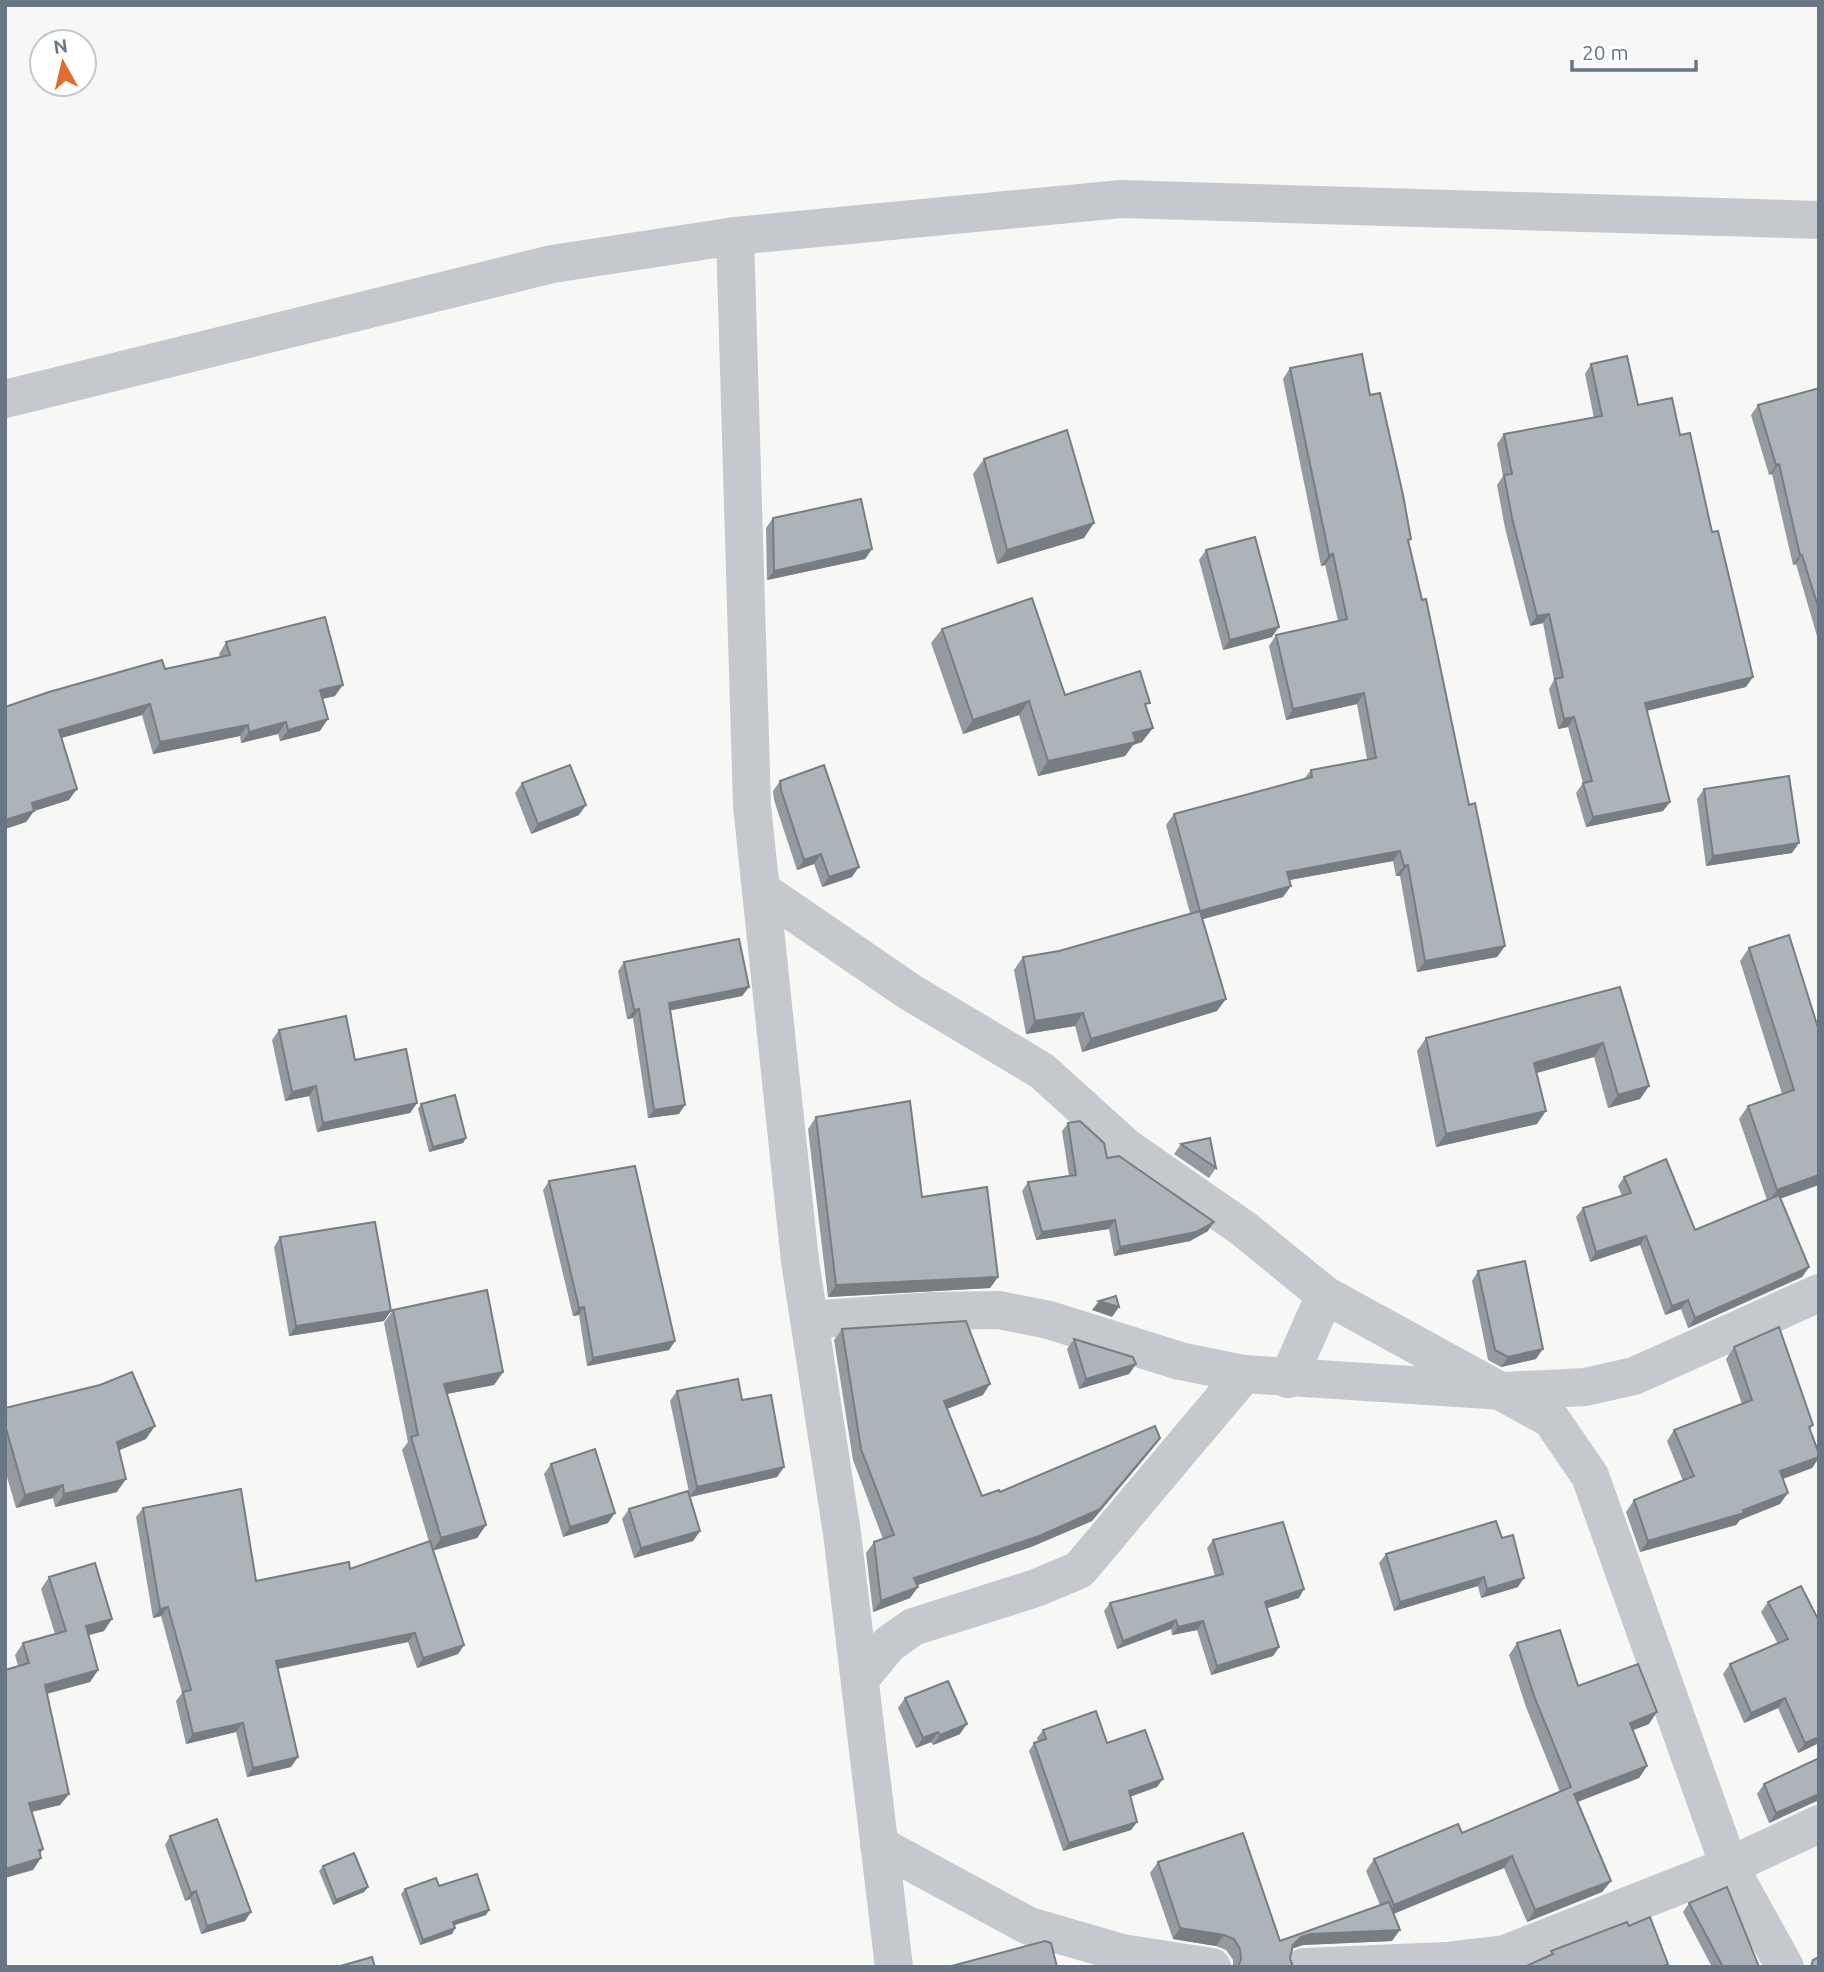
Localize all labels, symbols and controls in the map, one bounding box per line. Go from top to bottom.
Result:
north arrow [28,28,98,98]
scale bar [1572,28,1696,72]
text: N [52,34,69,58]
text: 20 m [1582,40,1629,64]

